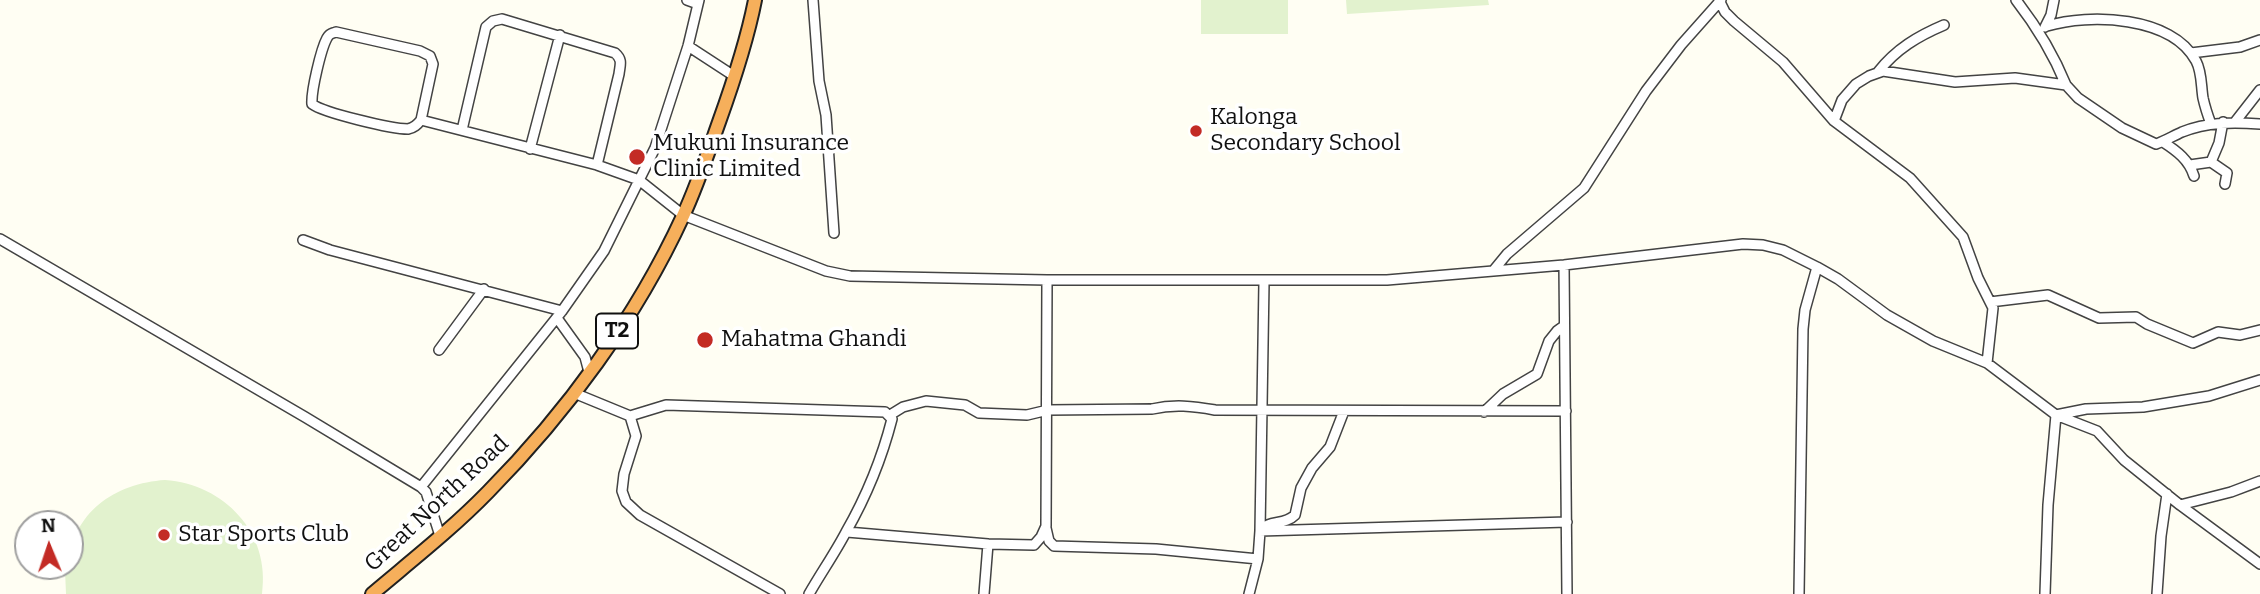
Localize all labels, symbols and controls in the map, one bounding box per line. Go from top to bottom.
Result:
place label: Kalonga Secondary School [1210,104,1401,158]
marker: Kalonga Secondary School [1188,123,1204,139]
place label: Mukuni Insurance Clinic Limited [653,130,849,184]
marker: Mukuni Insurance Clinic Limited [627,147,647,167]
road number: T2 [596,314,638,348]
place label: Mahatma Ghandi [721,326,907,354]
marker: Mahatma Ghandi [695,330,715,350]
street label: Great North Road [359,430,515,578]
north arrow [14,510,84,580]
text: N [41,514,56,537]
place label: Star Sports Club [178,521,349,549]
marker: Star Sports Club [156,527,172,543]

